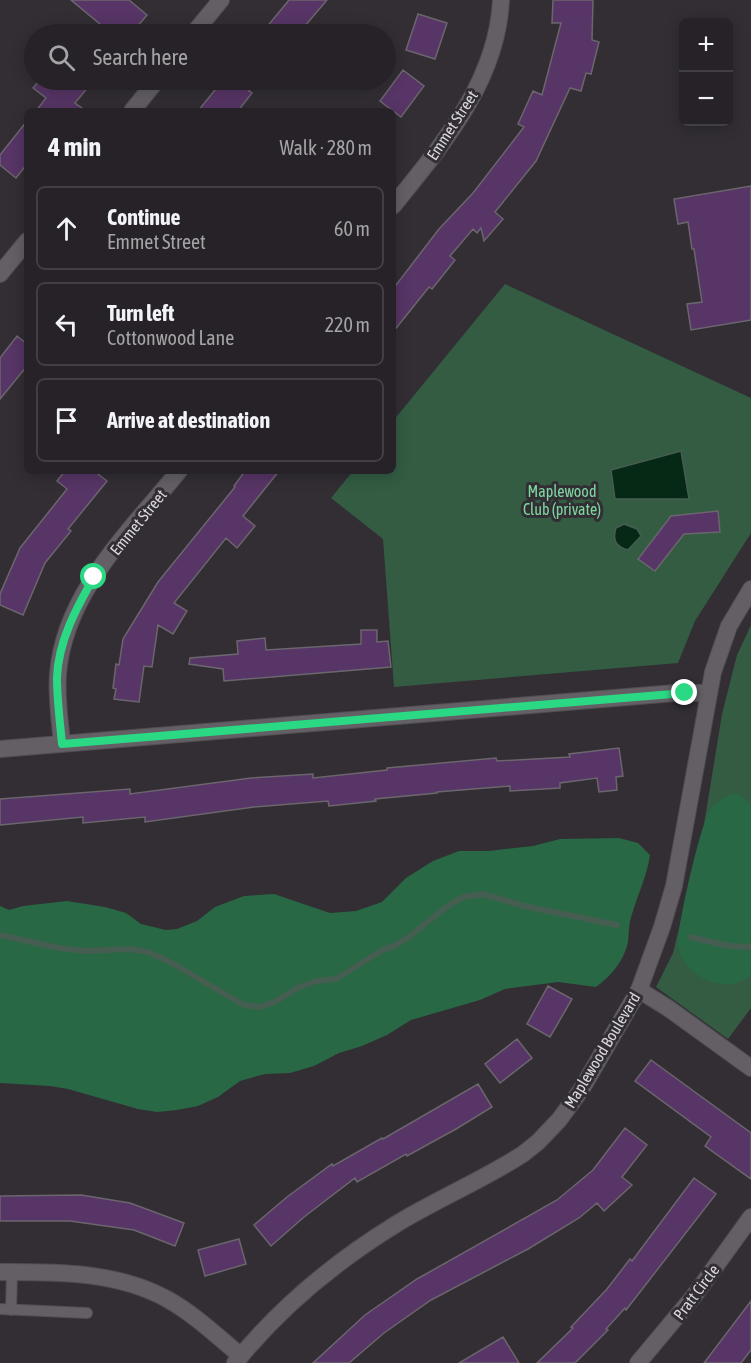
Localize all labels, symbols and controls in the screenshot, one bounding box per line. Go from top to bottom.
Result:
map controls [679,18,733,126]
button: + [679,18,733,72]
search box [24,24,396,90]
icon: search [45,41,78,74]
text: Search here [93,44,188,70]
button: − [679,72,733,126]
street label: Emmet Street [423,87,481,163]
text: 4 min [48,132,101,162]
text: Walk · 280 m [280,136,372,159]
text: Continue [107,204,181,230]
icon: ahead [50,212,83,245]
text: 60 m [334,217,370,240]
text: Emmet Street [107,230,206,253]
text: Turn left [107,300,174,326]
icon: left [50,308,83,341]
text: 220 m [325,313,370,336]
text: Cottonwood Lane [107,326,234,349]
icon: arrive [50,404,83,437]
text: Arrive at destination [107,407,270,433]
park label: Maplewood Club (private) [523,482,601,519]
street label: Emmet Street [106,485,170,558]
route start [80,563,106,589]
route end [671,679,697,705]
street label: Maplewood Boulevard [560,989,644,1111]
street label: Pratt Circle [670,1261,722,1323]

